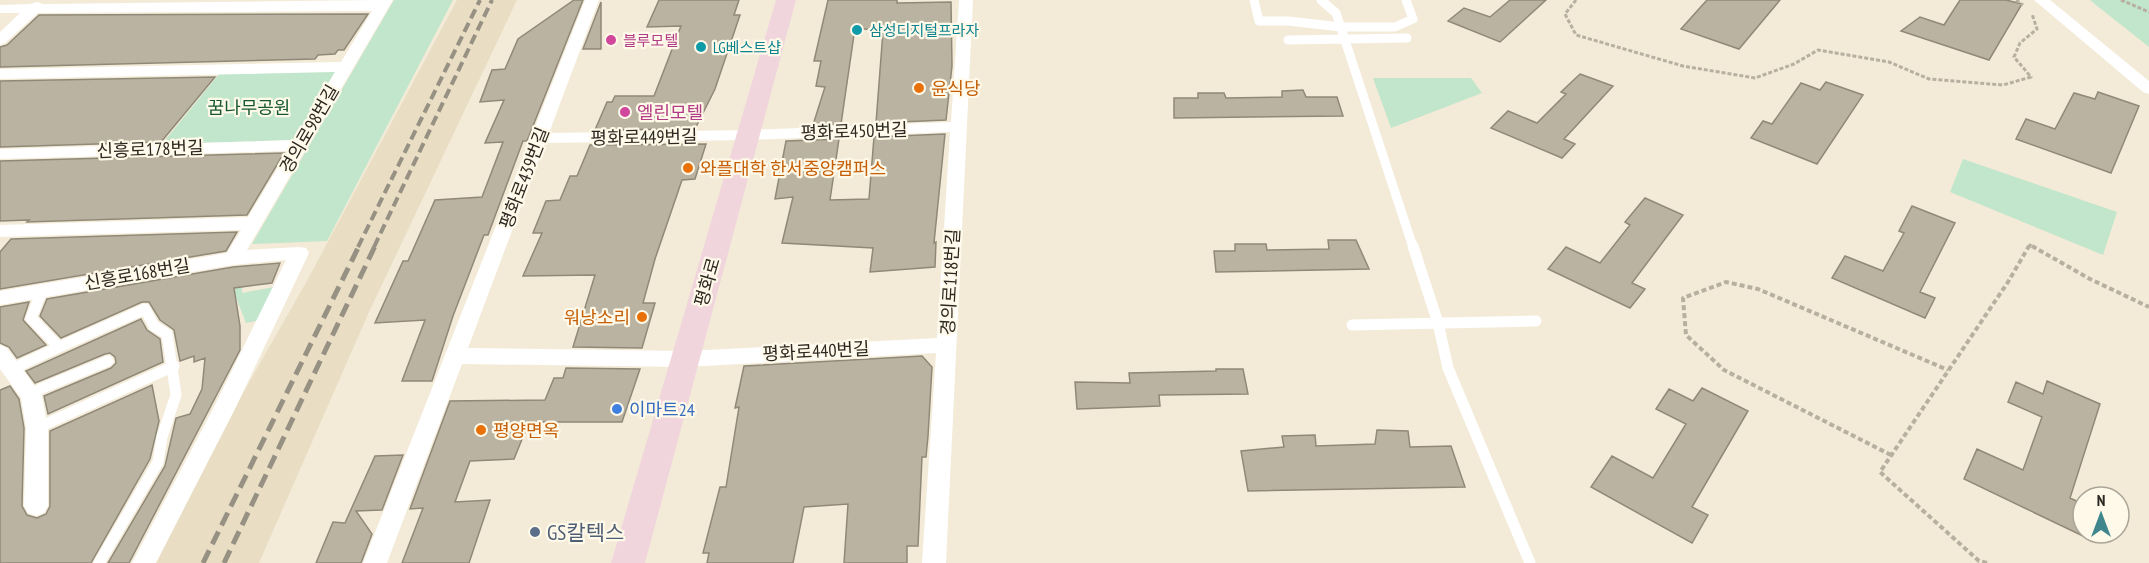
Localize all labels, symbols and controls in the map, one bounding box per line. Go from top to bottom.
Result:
place label: 삼성디지털프라자 [869,21,980,40]
marker: 삼성디지털프라자 [850,23,864,37]
place label: 블루모텔 [623,31,678,50]
marker: 블루모텔 [604,33,618,47]
place label: LG베스트샵 [713,38,781,57]
marker: LG베스트샵 [694,40,708,54]
place label: 윤식당 [931,77,981,100]
street label: 경의로98번길 [274,80,344,178]
marker: 윤식당 [912,81,926,95]
park label: 꿈나무공원 [208,96,290,119]
place label: 엘린모텔 [637,101,703,124]
marker: 엘린모텔 [618,105,632,119]
street label: 평화로450번길 [800,118,908,144]
street label: 평화로439번길 [494,124,554,232]
street label: 평화로449번길 [590,125,698,149]
street label: 신흥로178번길 [96,136,204,162]
place label: 와플대학 한서중앙캠퍼스 [700,157,886,180]
marker: 와플대학 한서중앙캠퍼스 [681,161,695,175]
street label: 경의로118번길 [936,228,964,336]
street label: 신흥로168번길 [82,253,192,295]
street label: 평화로 [689,255,725,309]
place label: 워낭소리 [564,306,630,329]
marker: 워낭소리 [635,310,649,324]
street label: 평화로440번길 [762,337,870,365]
place label: 이마트24 [629,398,695,421]
marker: 이마트24 [610,402,624,416]
place label: 평양면옥 [493,419,559,442]
marker: 평양면옥 [474,423,488,437]
north arrow [2071,485,2131,545]
text: N [2097,490,2105,510]
place label: GS칼텍스 [547,519,624,546]
marker: GS칼텍스 [528,525,542,539]

